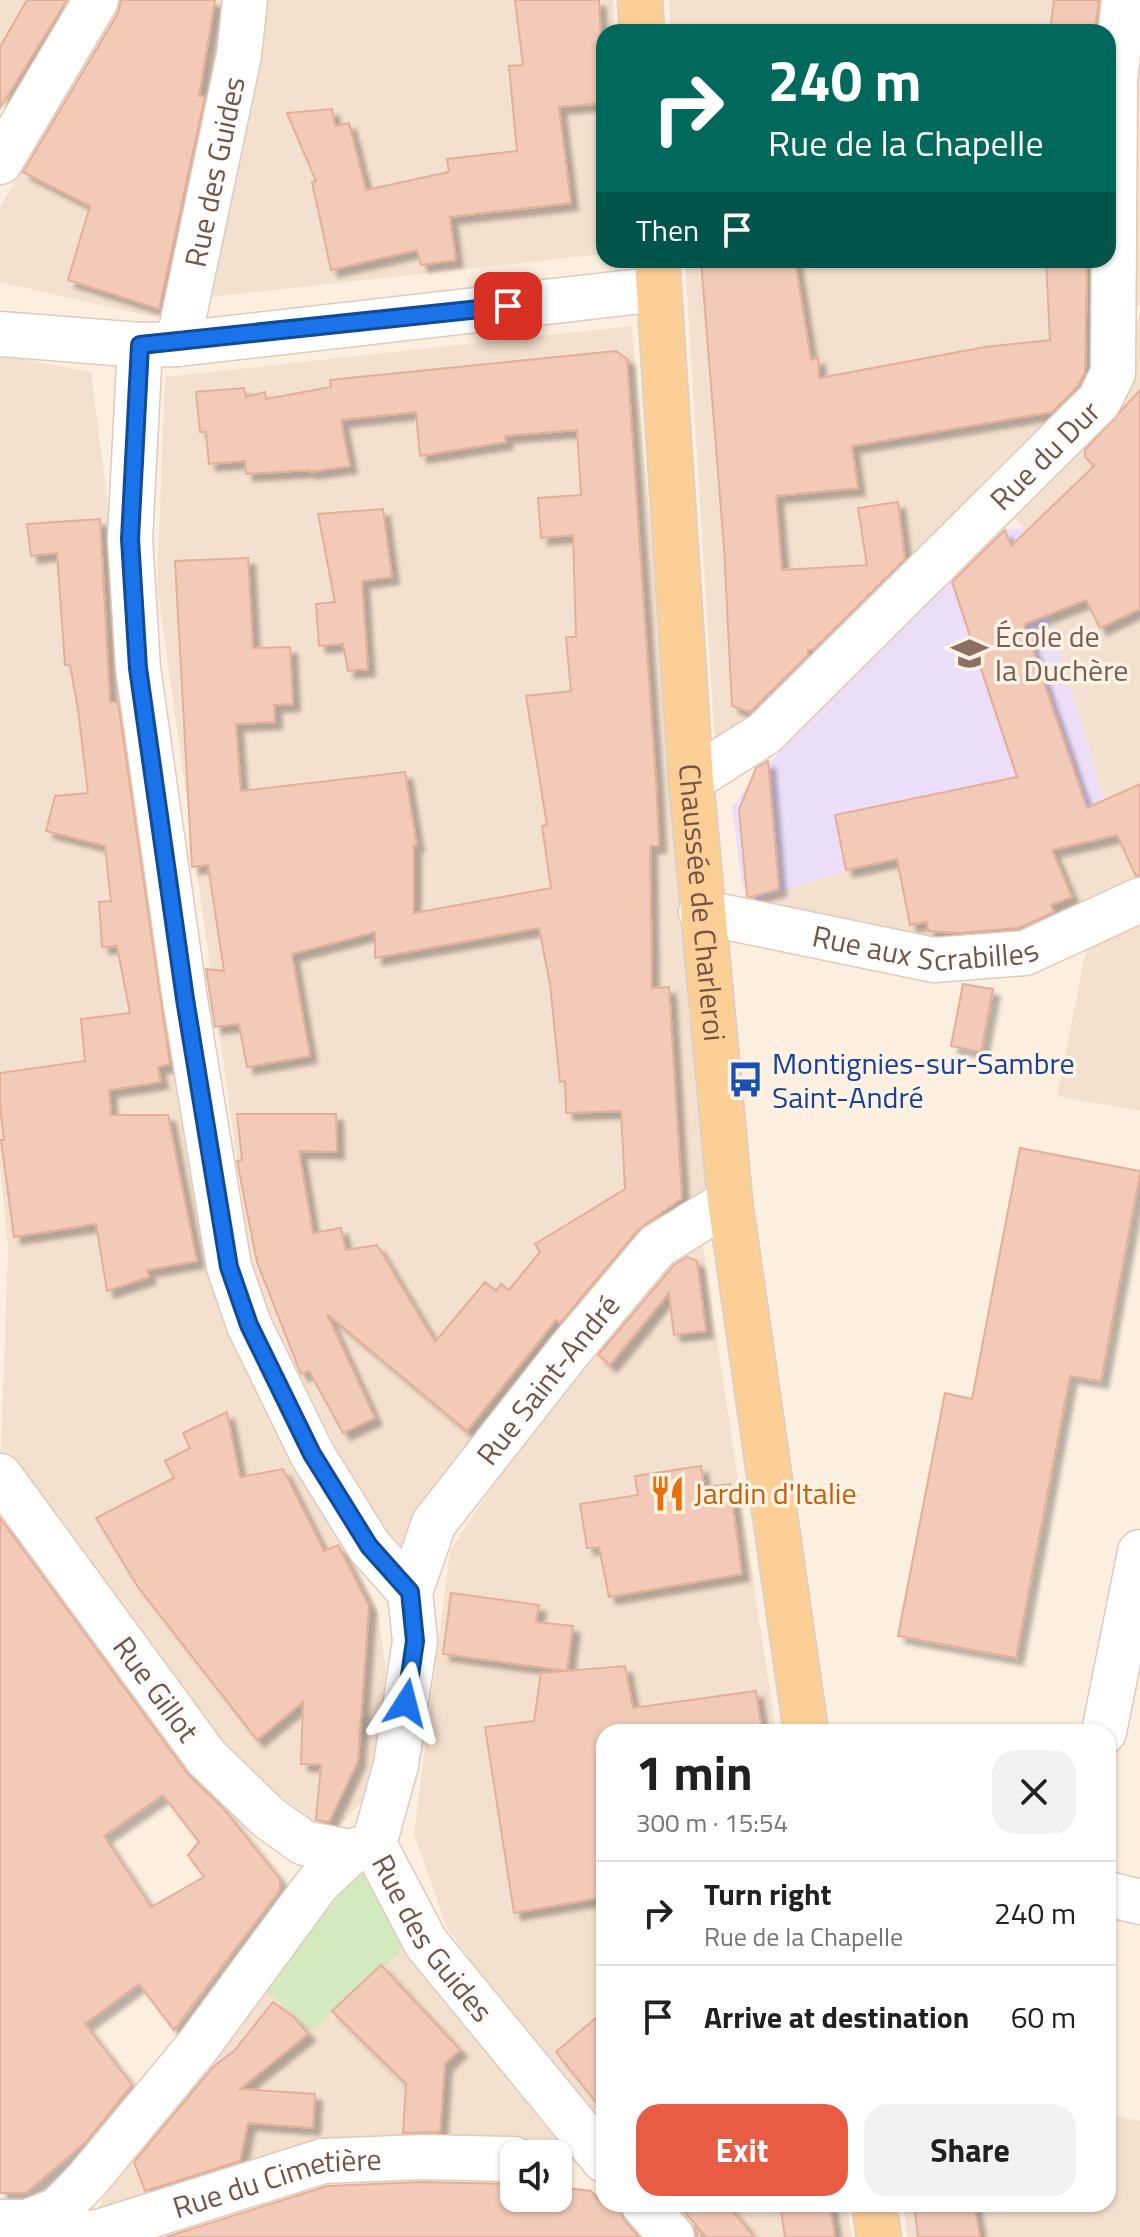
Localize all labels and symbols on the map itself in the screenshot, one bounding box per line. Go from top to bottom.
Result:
street label: Rue des Guides [172,72,257,271]
pin [474,272,542,340]
street label: Rue du Dur [979,389,1111,521]
place label: École de la Duchère [995,613,1128,693]
school or university icon: École de la Duchère [950,634,988,672]
street label: Chaussée de Charleroi [667,762,738,1043]
street label: Rue aux Scrabilles [808,913,1046,983]
place label: Montignies-sur-Sambre Saint-André [772,1040,1075,1120]
bus stop icon: Montignies-sur-Sambre Saint-André [727,1061,765,1099]
street label: Rue Saint-André [465,1284,630,1475]
place label: Jardin d'Italie [694,1470,857,1516]
restaurant icon: Jardin d'Italie [649,1474,687,1512]
street label: Rue Gillot [102,1626,211,1752]
position arrow [364,1661,448,1745]
street label: Rue des Guides [360,1846,505,2032]
street label: Rue du Cimetière [167,2136,382,2230]

